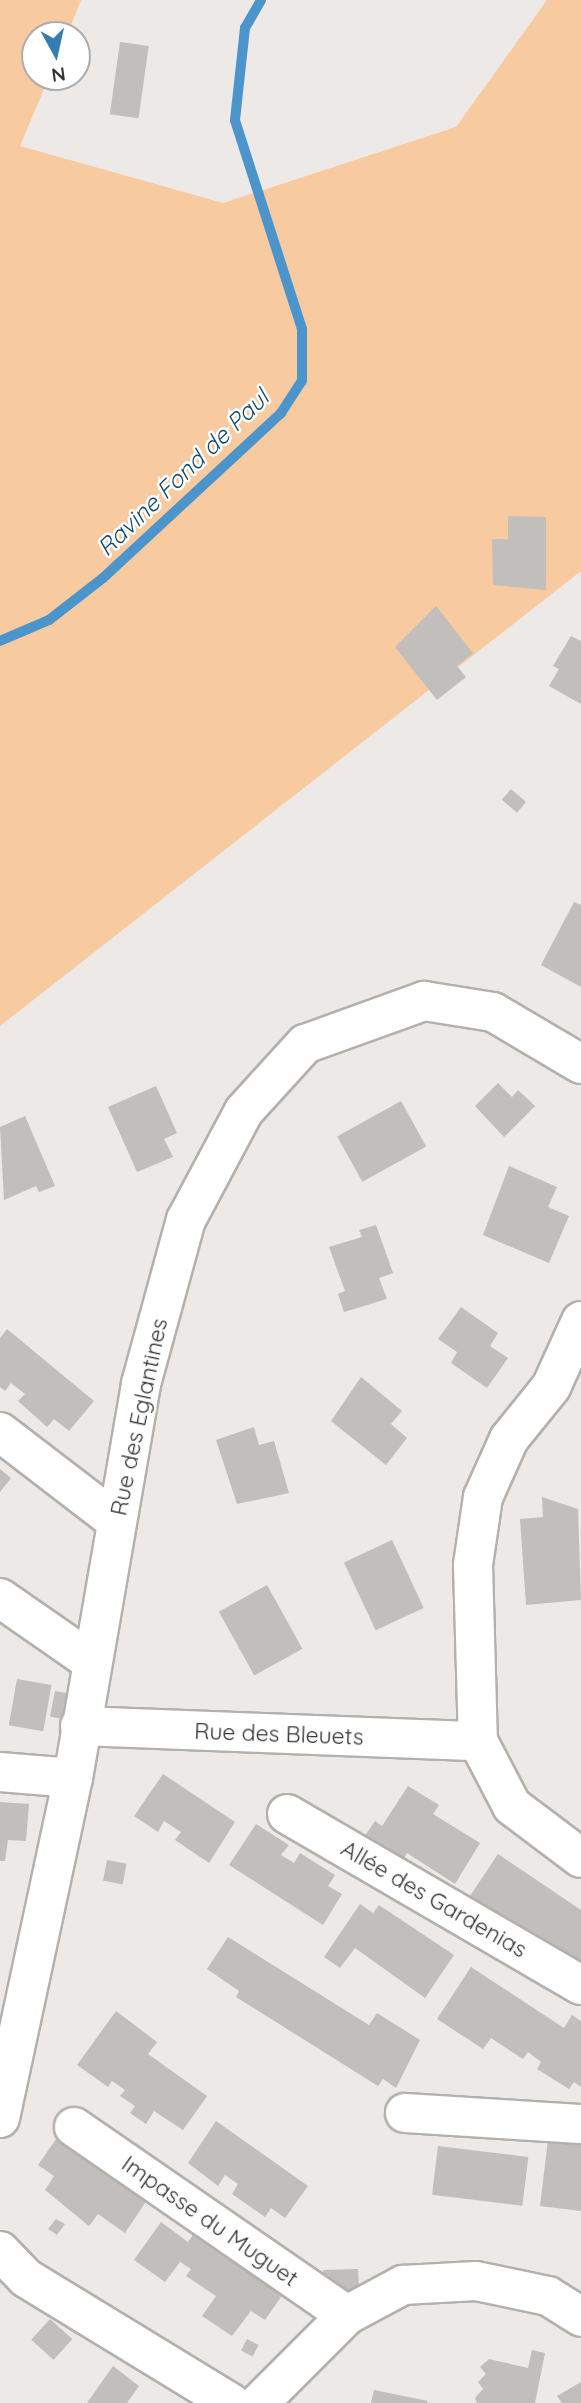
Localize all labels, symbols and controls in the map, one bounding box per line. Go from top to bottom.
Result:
north arrow [21,21,91,91]
text: N [50,62,67,88]
water label: Ravine Fond de Paul [91,384,275,562]
street label: Rue des Eglantines [105,1316,173,1518]
street label: Rue des Bleuets [194,1717,364,1751]
street label: Allée des Gardenias [336,1835,532,1963]
street label: Impasse du Muguet [116,2150,304,2292]

